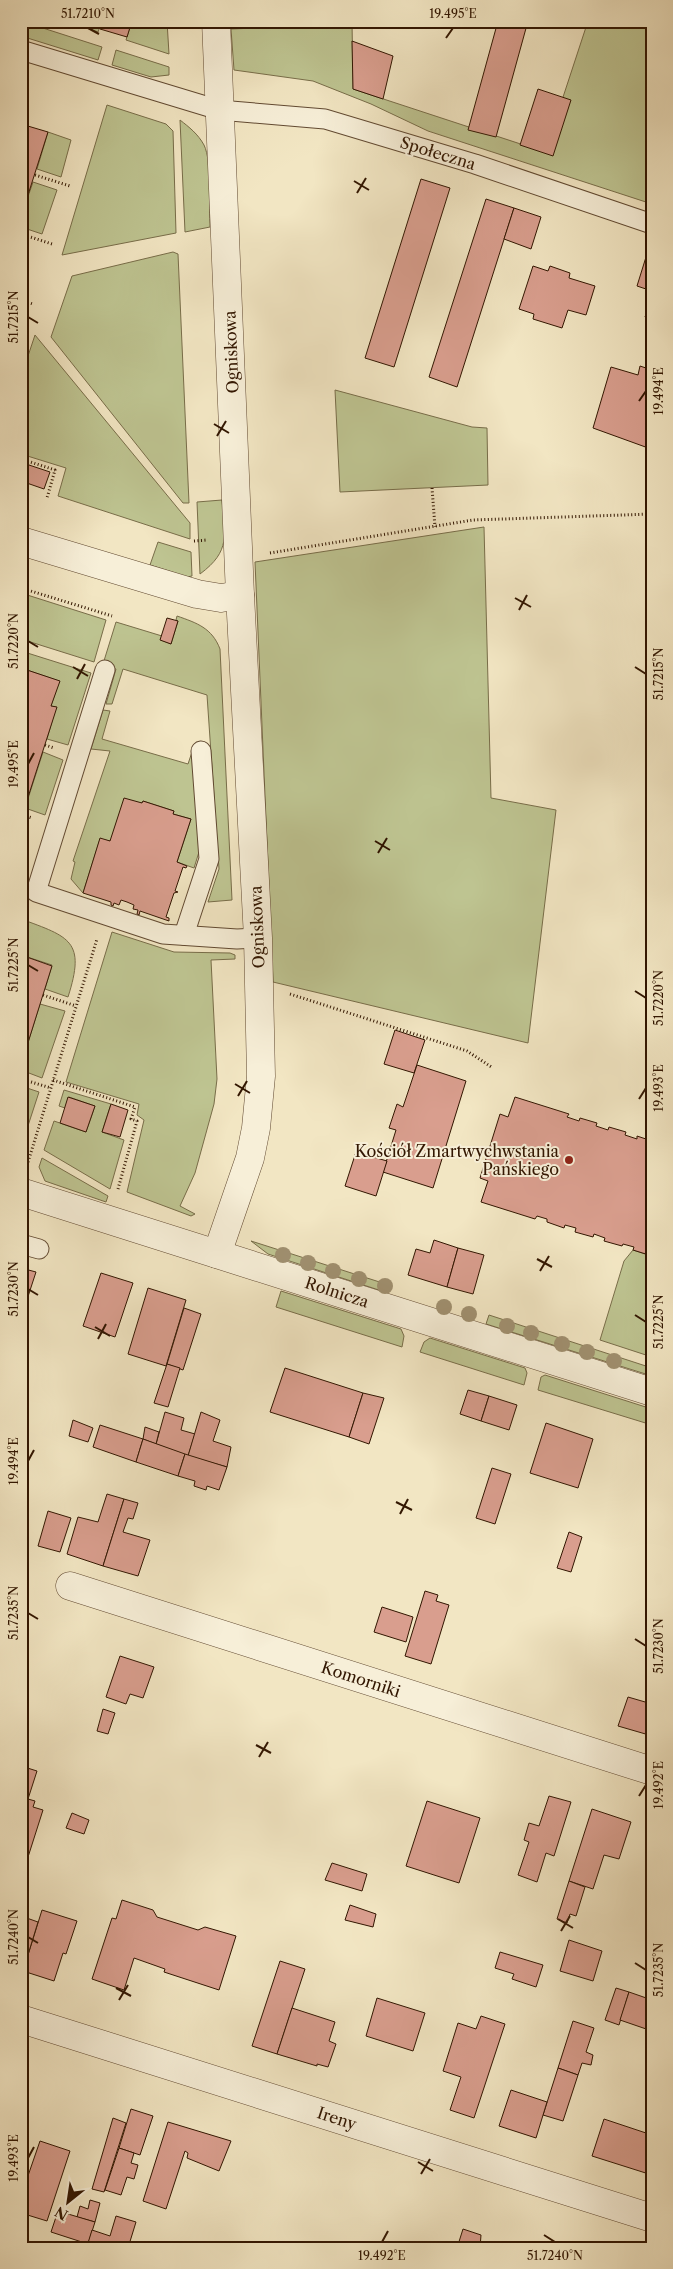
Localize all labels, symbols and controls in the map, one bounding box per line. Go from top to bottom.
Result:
text: 51.7210°N [61,6,115,21]
text: 19.495°E [429,6,477,21]
street label: Społeczna [398,132,479,174]
text: 51.7215°N [6,290,21,343]
street label: Ogniskowa [220,310,242,394]
text: 19.494°E [651,367,666,415]
text: 51.7220°N [6,613,21,669]
text: 51.7215°N [651,647,666,700]
text: 19.495°E [6,740,21,788]
street label: Ogniskowa [246,885,268,969]
text: 51.7225°N [6,938,21,992]
text: 51.7220°N [651,970,666,1026]
text: 19.493°E [651,1064,666,1112]
place label: Kościół Zmartwychwstania Pańskiego [355,1141,560,1179]
marker: Kościół Zmartwychwstania Pańskiego [563,1154,575,1166]
text: 51.7230°N [6,1261,21,1317]
street label: Rolnicza [302,1272,372,1312]
text: 51.7225°N [651,1295,666,1349]
text: 19.494°E [6,1437,21,1485]
text: 51.7235°N [6,1586,21,1640]
text: 51.7230°N [651,1618,666,1674]
street label: Komorniki [319,1657,403,1701]
text: 19.492°E [651,1761,666,1809]
text: 51.7240°N [6,1909,21,1965]
text: 51.7235°N [651,1943,666,1997]
street label: Ireny [315,2102,360,2134]
text: 19.493°E [6,2134,21,2182]
north arrow [42,2176,92,2226]
text: N [52,2202,71,2224]
text: 19.492°E [358,2248,406,2263]
text: 51.7240°N [527,2248,583,2263]

